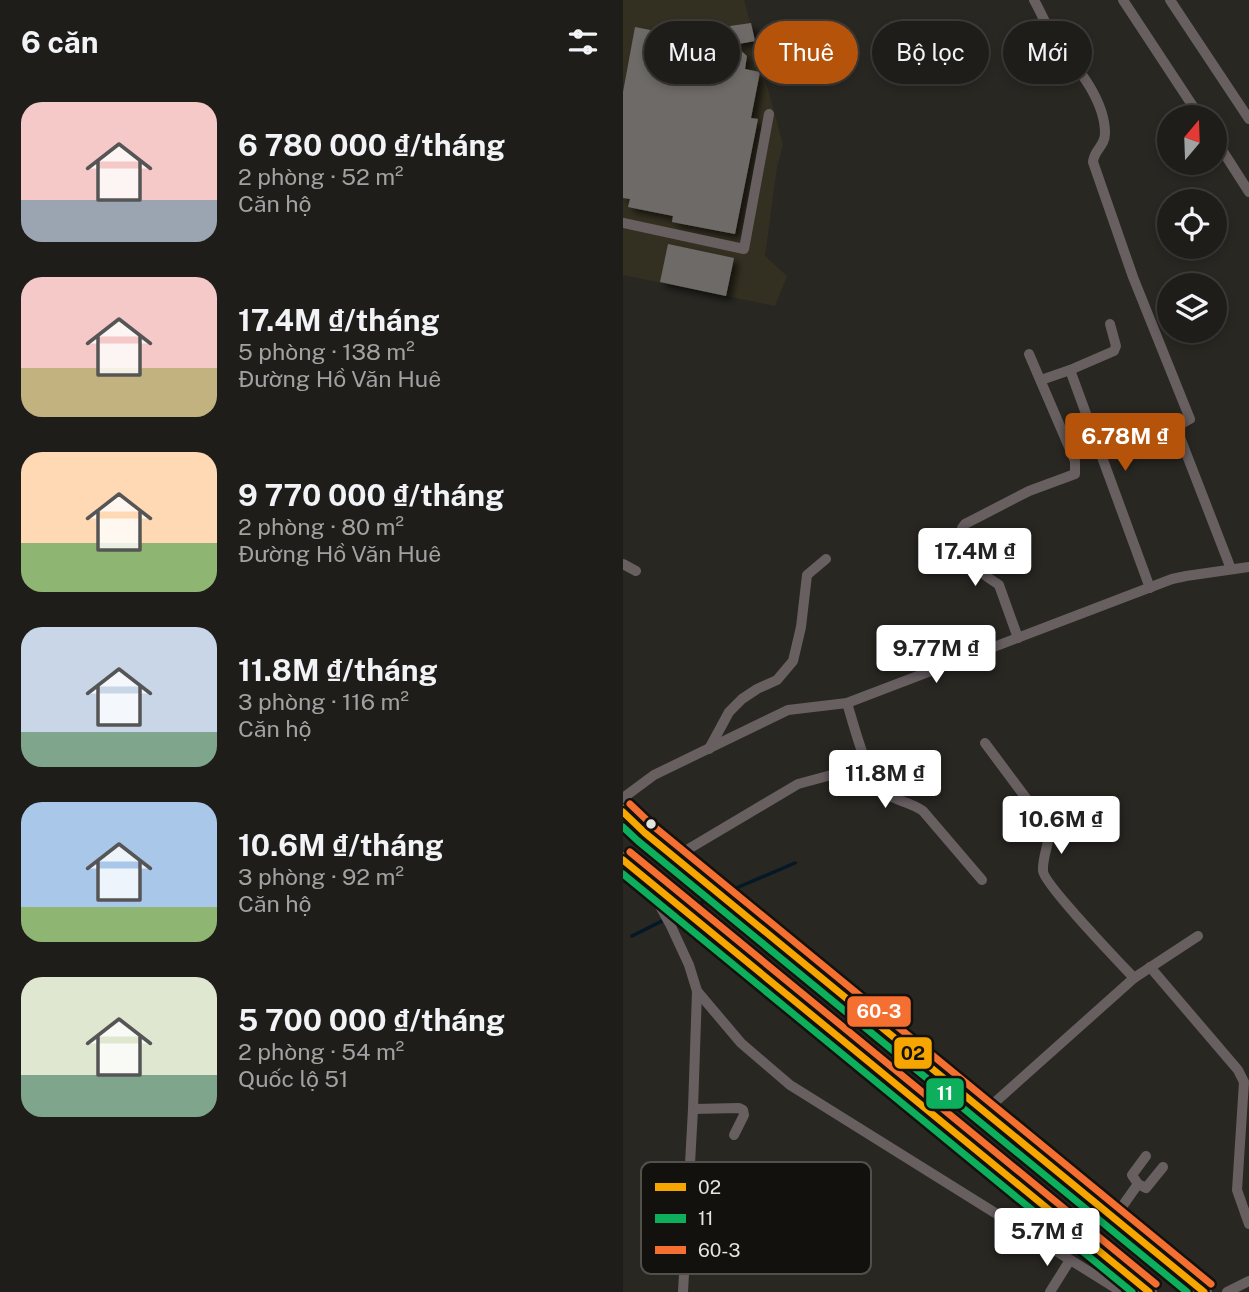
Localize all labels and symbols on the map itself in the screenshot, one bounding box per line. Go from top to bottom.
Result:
north arrow [1157,105,1227,175]
pin: 6.78M ₫ [1060,414,1190,473]
pin: 17.4M ₫ [910,528,1040,588]
pin: 9.77M ₫ [871,626,1001,685]
pin: 11.8M ₫ [820,750,950,810]
pin: 10.6M ₫ [996,796,1126,856]
unlabelled marker [644,817,658,831]
line badge: 60-3 [846,995,912,1028]
text: 60-3 [857,1000,901,1022]
line badge: 02 [893,1036,933,1070]
text: 02 [901,1042,925,1064]
line badge: 11 [925,1077,965,1110]
text: 11 [937,1082,953,1104]
legend [641,1162,871,1274]
text: 02 [698,1176,721,1198]
text: 11 [698,1207,713,1229]
pin: 5.7M ₫ [990,1208,1104,1268]
text: 60-3 [698,1239,741,1261]

